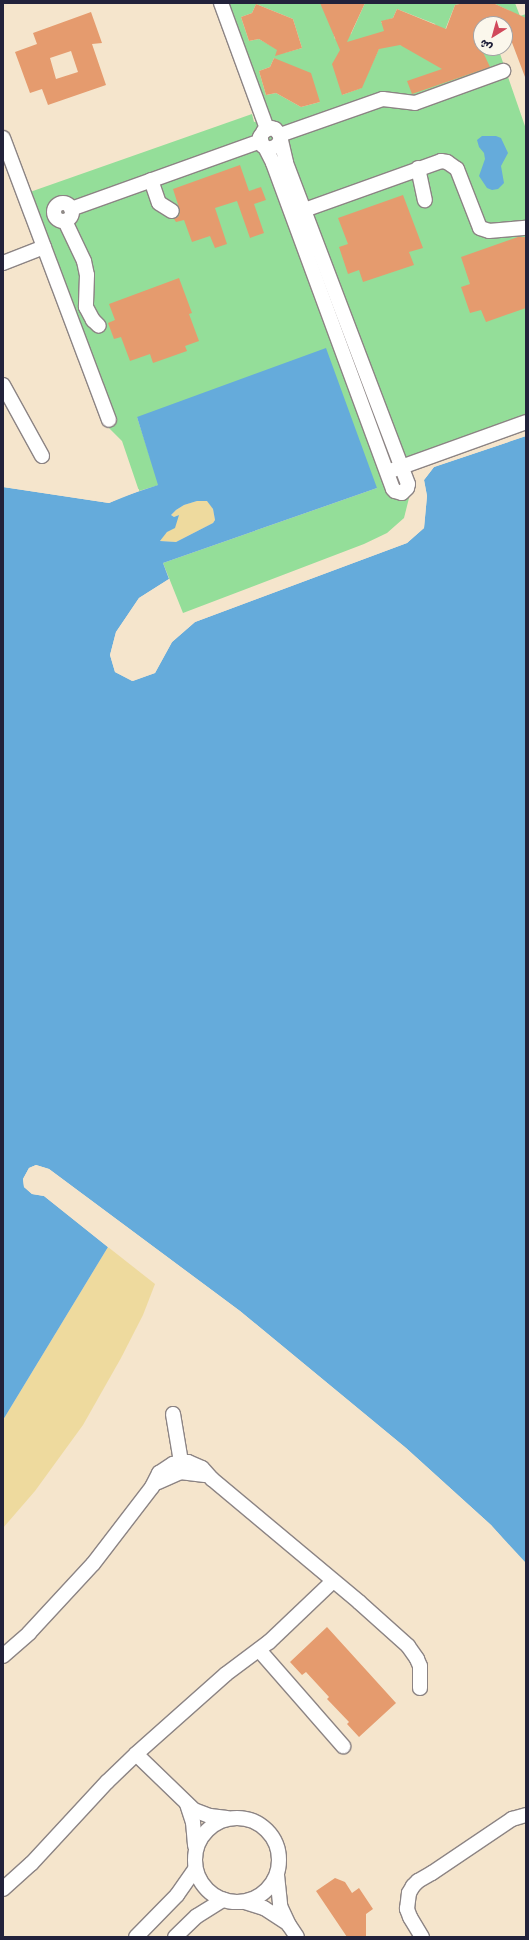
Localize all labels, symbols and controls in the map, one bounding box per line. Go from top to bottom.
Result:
north arrow [473,16,513,56]
text: ش [477,36,495,54]

